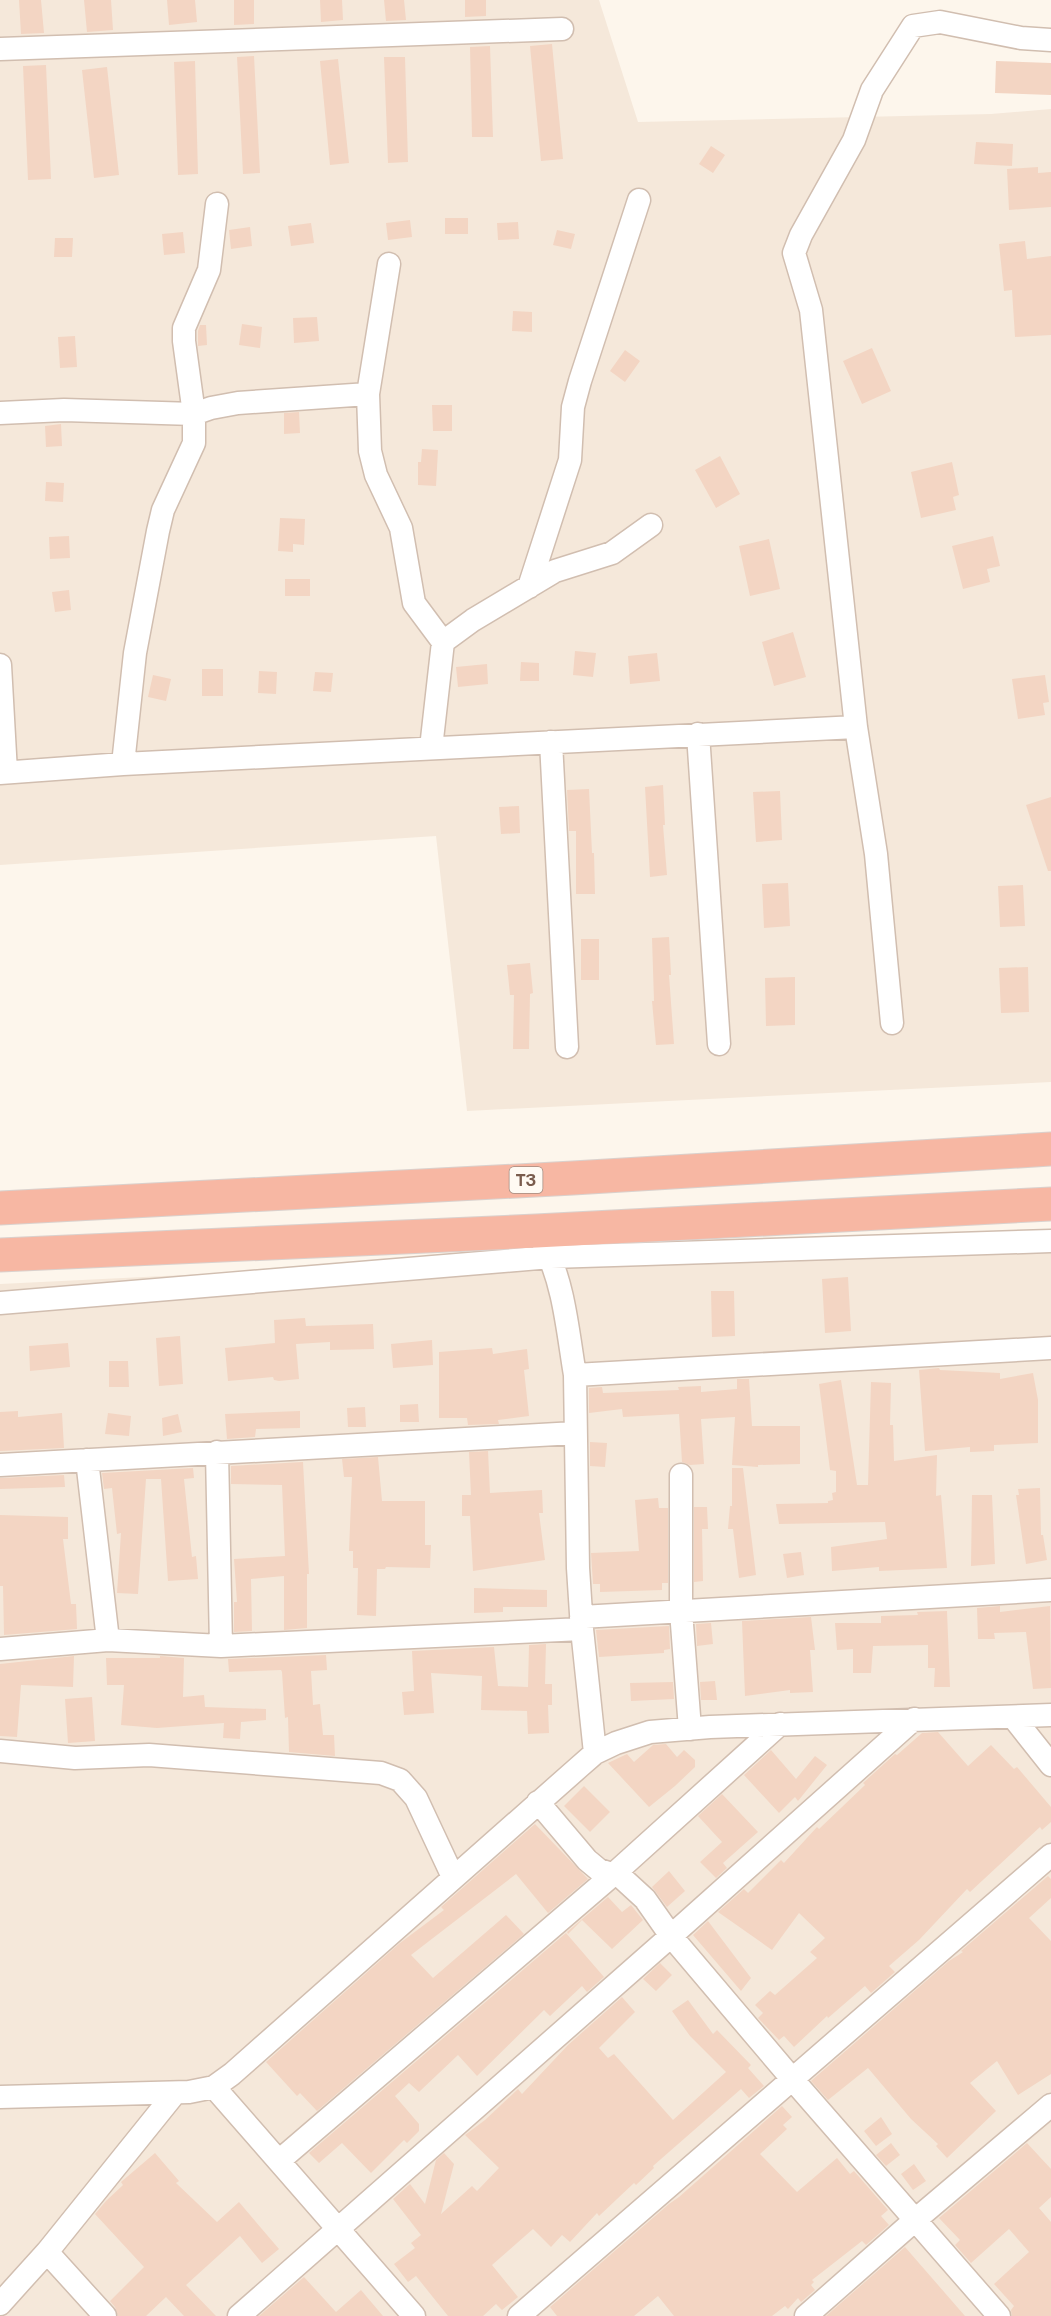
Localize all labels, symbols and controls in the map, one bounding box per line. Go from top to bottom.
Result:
road number: T3 [510,1167,542,1193]

